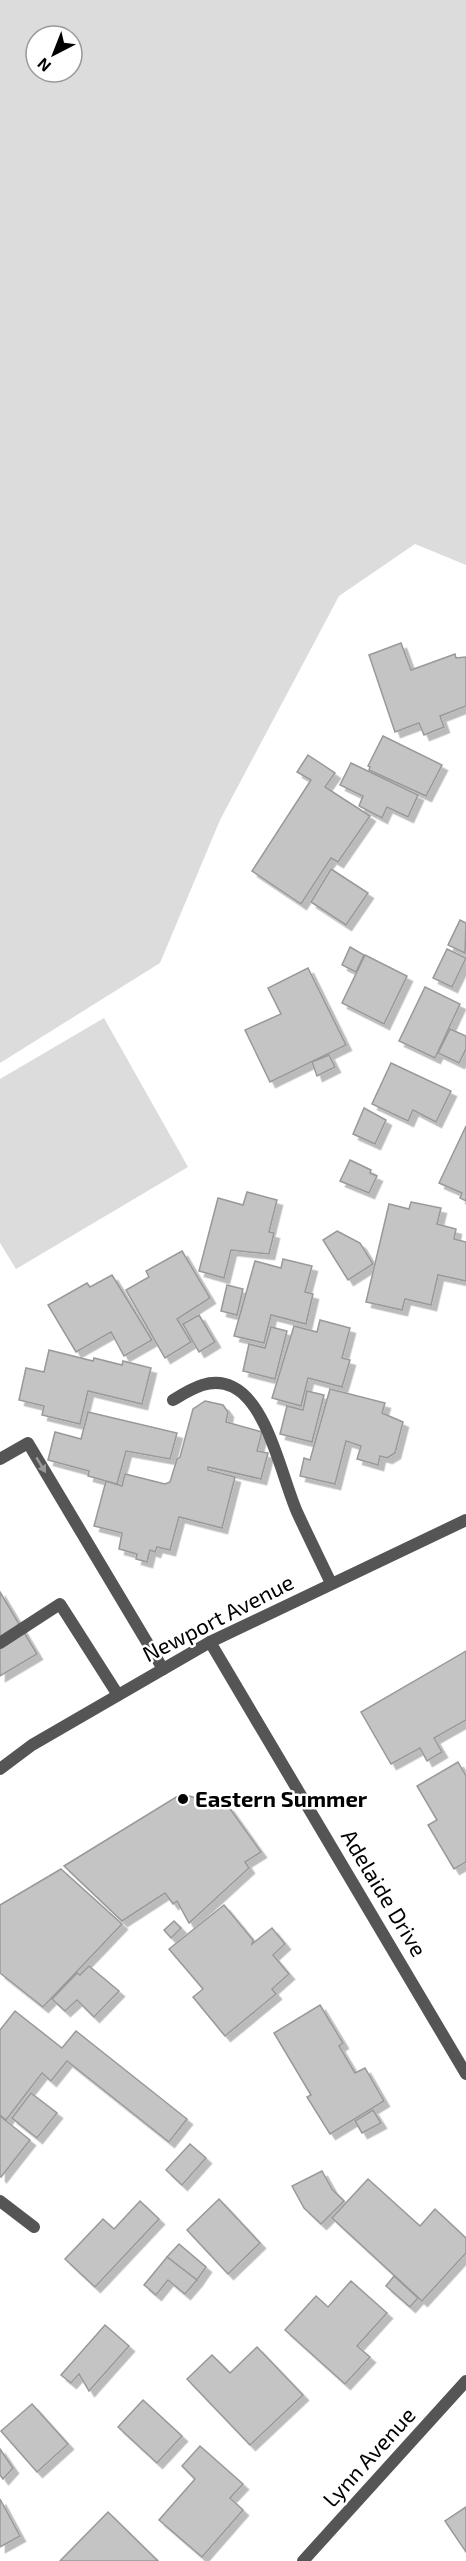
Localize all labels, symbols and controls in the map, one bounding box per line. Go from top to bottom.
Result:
north arrow [24,24,84,84]
text: N [33,55,54,76]
one-way arrow [36,1457,47,1473]
street label: Newport Avenue [138,1568,297,1666]
place label: Eastern Summer [195,1785,368,1811]
marker: Eastern Summer [176,1792,190,1806]
street label: Adelaide Drive [337,1824,433,1961]
street label: Lynn Avenue [317,2401,420,2512]

